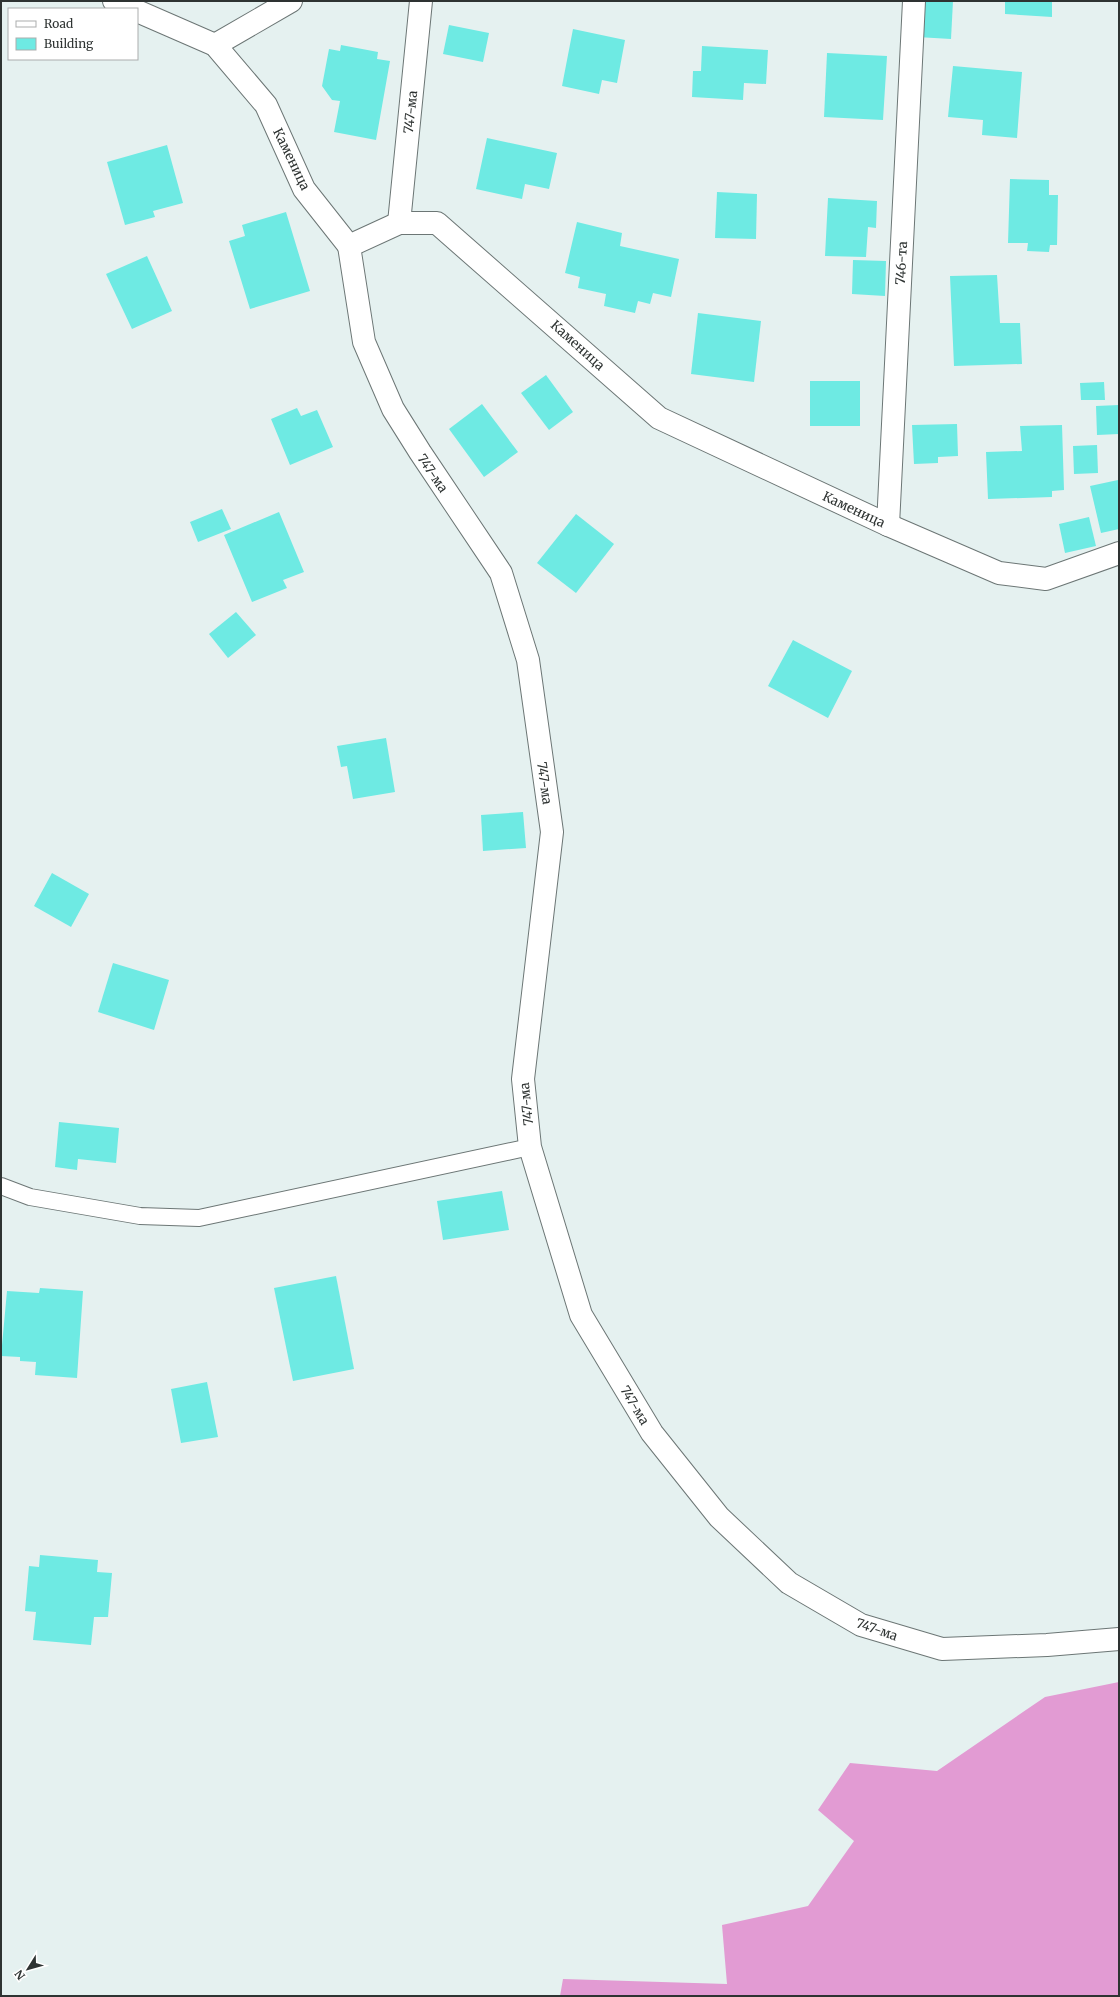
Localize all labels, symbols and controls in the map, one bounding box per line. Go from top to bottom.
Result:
legend [8,8,138,60]
text: Road [44,16,73,31]
text: Building [44,36,94,51]
street label: 747-ма [400,90,421,134]
street label: Каменица [269,125,314,193]
street label: 746-та [892,241,911,285]
street label: Каменица [547,317,608,374]
street label: 747-ма [414,451,452,496]
street label: Каменица [820,488,888,531]
street label: 747-ма [533,761,556,806]
street label: 747-ма [516,1082,537,1126]
street label: 747-ма [616,1382,653,1428]
street label: 747-ма [854,1614,900,1645]
north arrow [8,1949,48,1989]
text: N [12,1967,28,1983]

